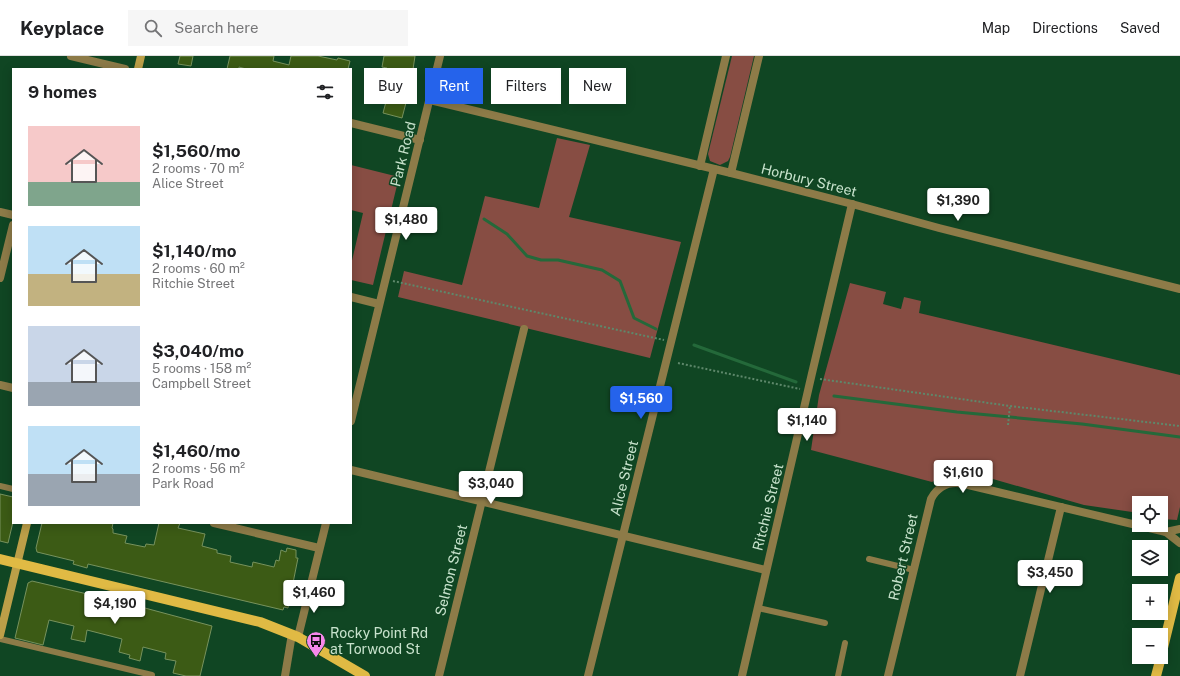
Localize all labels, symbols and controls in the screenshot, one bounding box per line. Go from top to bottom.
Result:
search box [128,10,408,46]
text: Keyplace [20,17,104,39]
icon: search [142,17,164,39]
text: Search here [174,19,258,36]
text: Map [982,20,1010,36]
text: Directions [1032,20,1098,36]
text: Saved [1120,20,1160,36]
chip: Buy [364,68,417,104]
chip: Rent [425,68,483,104]
chip: Filters [491,68,561,104]
chip: New [569,68,626,104]
icon: filters [314,81,336,103]
text: 9 homes [28,82,97,102]
street label: Park Road [387,120,419,188]
text: $1,560/mo [152,141,241,161]
icon: home [60,142,108,190]
street label: Horbury Street [760,160,858,200]
text: 2 rooms · 70 m² [152,161,244,176]
text: Alice Street [152,176,224,191]
pin: $1,390 [925,188,991,222]
text: $1,390 [936,193,980,208]
pin: $1,480 [373,207,439,241]
text: $1,480 [384,212,428,227]
text: $1,140/mo [152,241,236,261]
icon: home [60,242,108,290]
text: 2 rooms · 60 m² [152,261,245,276]
text: Ritchie Street [152,276,235,291]
text: $3,040/mo [152,341,244,361]
icon: home [60,342,108,390]
text: 5 rooms · 158 m² [152,361,251,376]
text: Campbell Street [152,376,251,391]
pin: $1,560 [608,386,674,420]
text: $1,560 [619,391,663,406]
pin: $1,140 [774,408,840,442]
text: $1,140 [787,413,827,428]
street label: Alice Street [607,439,641,517]
text: $1,460/mo [152,441,240,461]
icon: home [60,442,108,490]
pin: $1,610 [930,460,996,494]
text: 2 rooms · 56 m² [152,461,245,476]
street label: Ritchie Street [749,462,787,552]
text: $1,610 [943,465,983,480]
pin: $3,040 [458,471,524,505]
text: Park Road [152,476,214,491]
text: $3,040 [468,476,514,491]
map controls [1132,496,1168,664]
button: locate [1132,496,1168,532]
street label: Robert Street [885,512,921,602]
street label: Selmon Street [432,523,470,617]
button: layers [1132,540,1168,576]
pin: $3,450 [1017,560,1083,594]
text: $3,450 [1027,565,1073,580]
pin: $1,460 [281,580,347,614]
button: + [1132,584,1168,620]
text: $1,460 [292,585,336,600]
pin: $4,190 [82,591,148,625]
text: $4,190 [93,596,137,611]
place label: Rocky Point Rd at Torwood St [330,625,428,657]
button: − [1132,628,1168,664]
bus stop icon: Rocky Point Rd at Torwood St [305,630,327,658]

